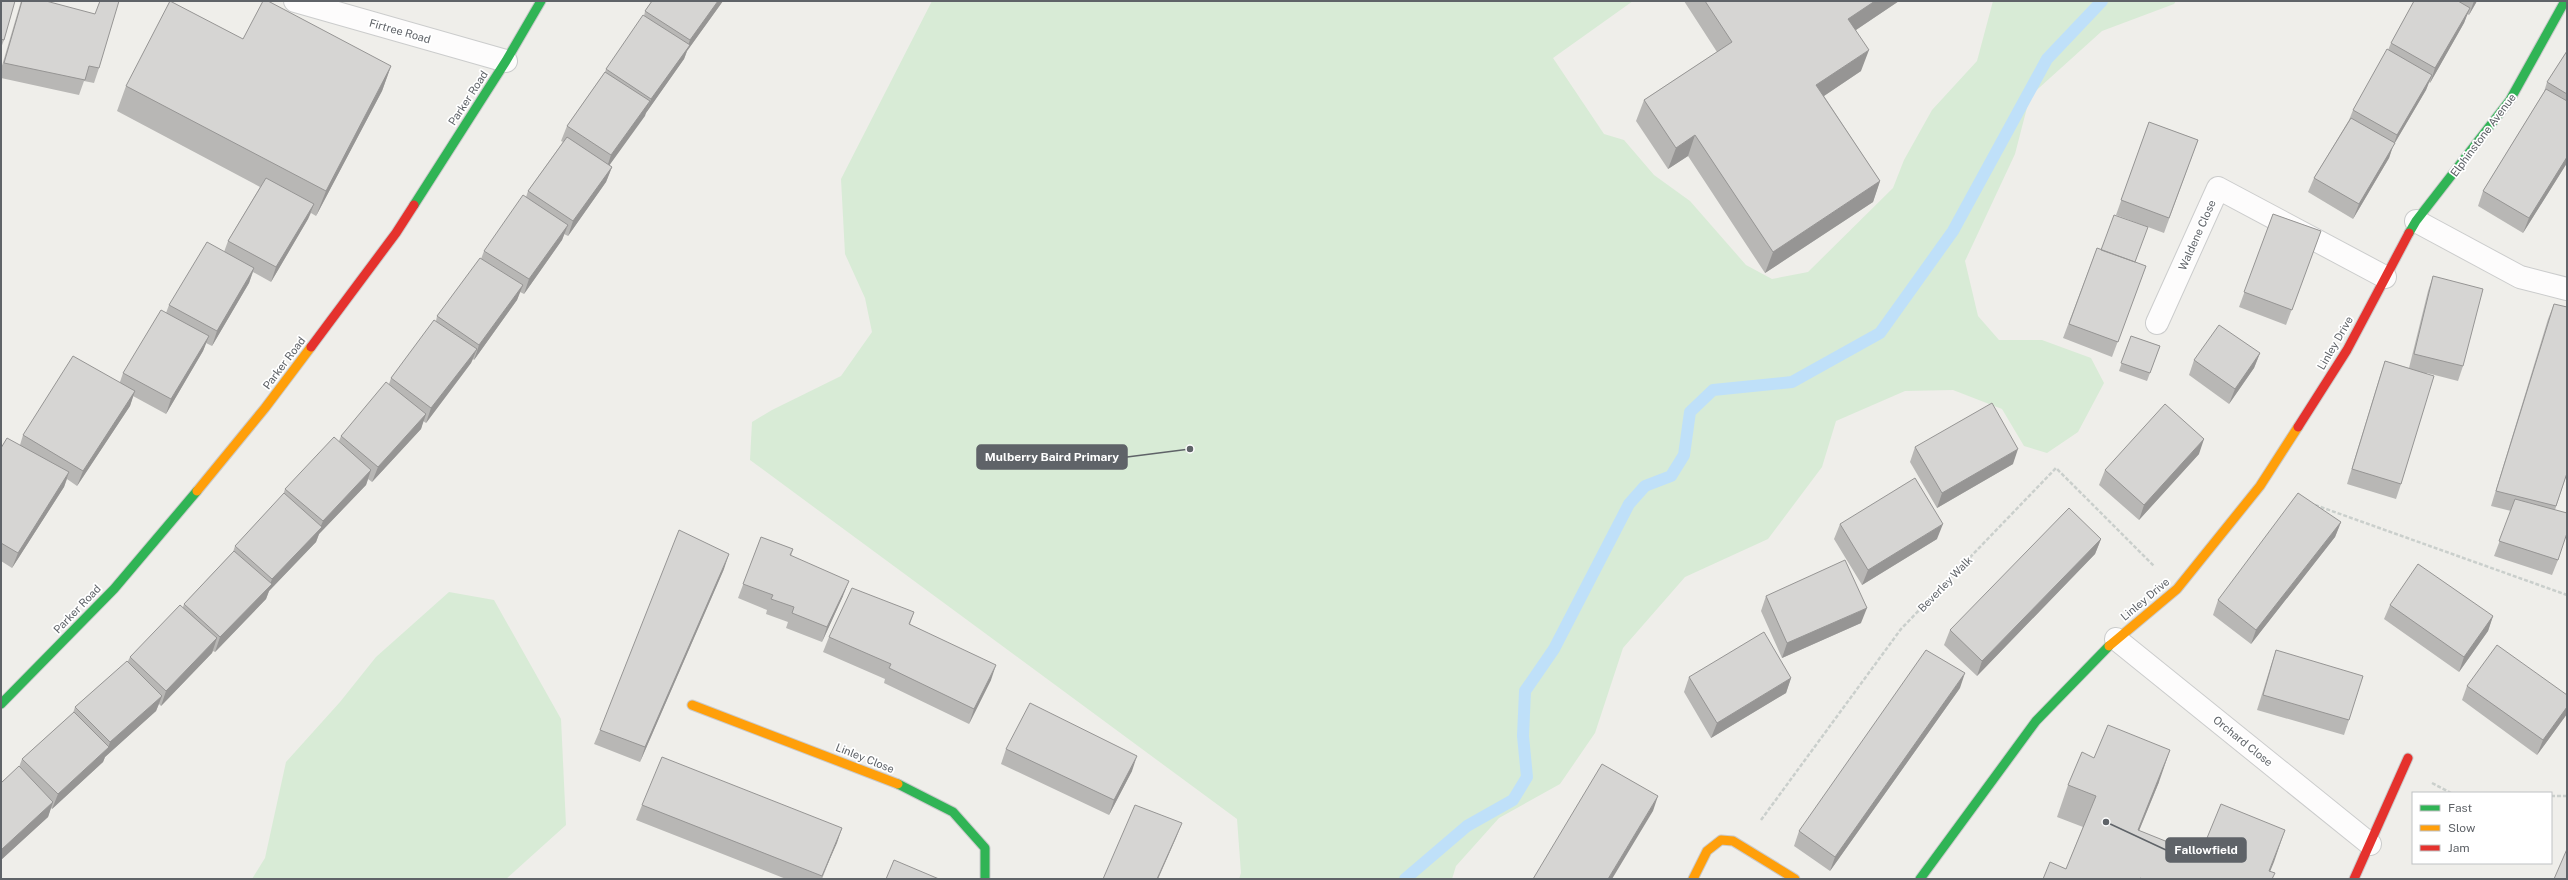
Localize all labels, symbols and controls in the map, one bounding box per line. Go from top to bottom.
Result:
street label: Firtree Road [368,17,432,45]
street label: Parker Road [446,69,490,127]
street label: Elphinstone Avenue [2448,91,2518,179]
street label: Waldene Close [2176,198,2218,272]
street label: Linley Drive [2315,314,2355,372]
street label: Parker Road [260,334,308,392]
callout: Mulberry Baird Primary [977,445,1127,469]
text: Mulberry Baird Primary [985,450,1119,464]
street label: Beverley Walk [1915,554,1975,614]
street label: Linley Drive [2118,575,2172,623]
street label: Parker Road [51,582,103,636]
street label: Orchard Close [2211,713,2275,769]
street label: Linley Close [834,741,896,775]
legend [2412,792,2552,864]
text: Fast [2448,801,2473,815]
text: Slow [2448,821,2476,835]
callout: Fallowfield [2166,838,2246,862]
text: Jam [2448,841,2470,855]
text: Fallowfield [2174,843,2238,857]

